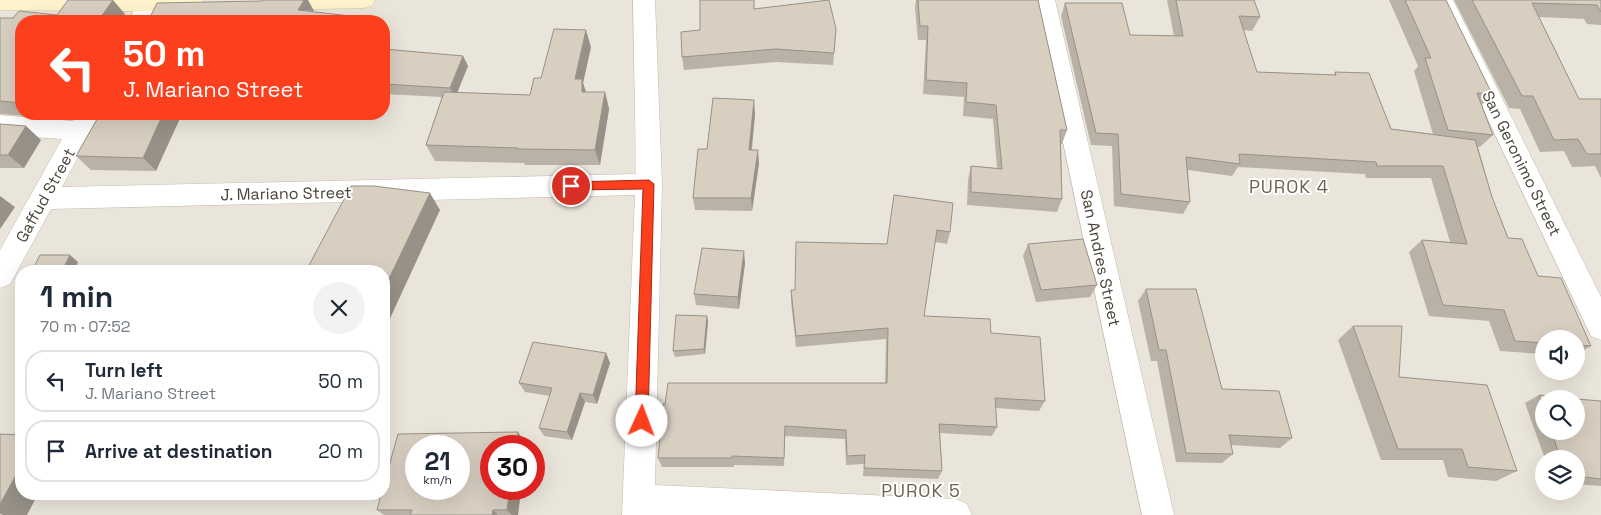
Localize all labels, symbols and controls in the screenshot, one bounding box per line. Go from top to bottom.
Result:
text: 50 m [123,32,205,76]
icon: left [40,35,105,100]
text: J. Mariano Street [123,75,303,103]
street label: San Geronimo Street [1477,87,1566,239]
street label: Gaffud Street [11,144,80,246]
pin [550,165,592,207]
icon: arrive [557,172,585,200]
district label: PUROK 4 [1249,175,1329,198]
street label: J. Mariano Street [220,182,352,205]
street label: San Andres Street [1076,188,1125,329]
text: 1 min [40,277,113,316]
button: close [313,282,365,334]
text: 70 m · 07:52 [40,316,130,337]
map controls [1535,330,1585,500]
button: sound [1535,330,1585,380]
text: Turn left [85,358,163,383]
icon: left [42,367,70,395]
text: 50 m [318,369,363,394]
text: J. Mariano Street [85,383,216,404]
button: search [1535,390,1585,440]
position arrow [615,394,667,446]
speed limit sign: 30 [480,435,545,500]
icon: arrive [42,437,70,465]
text: Arrive at destination [85,439,273,464]
text: 20 m [318,439,363,464]
text: 21 [424,445,451,477]
button: layers [1535,450,1585,500]
text: km/h [423,472,452,488]
district label: PUROK 5 [881,479,961,502]

